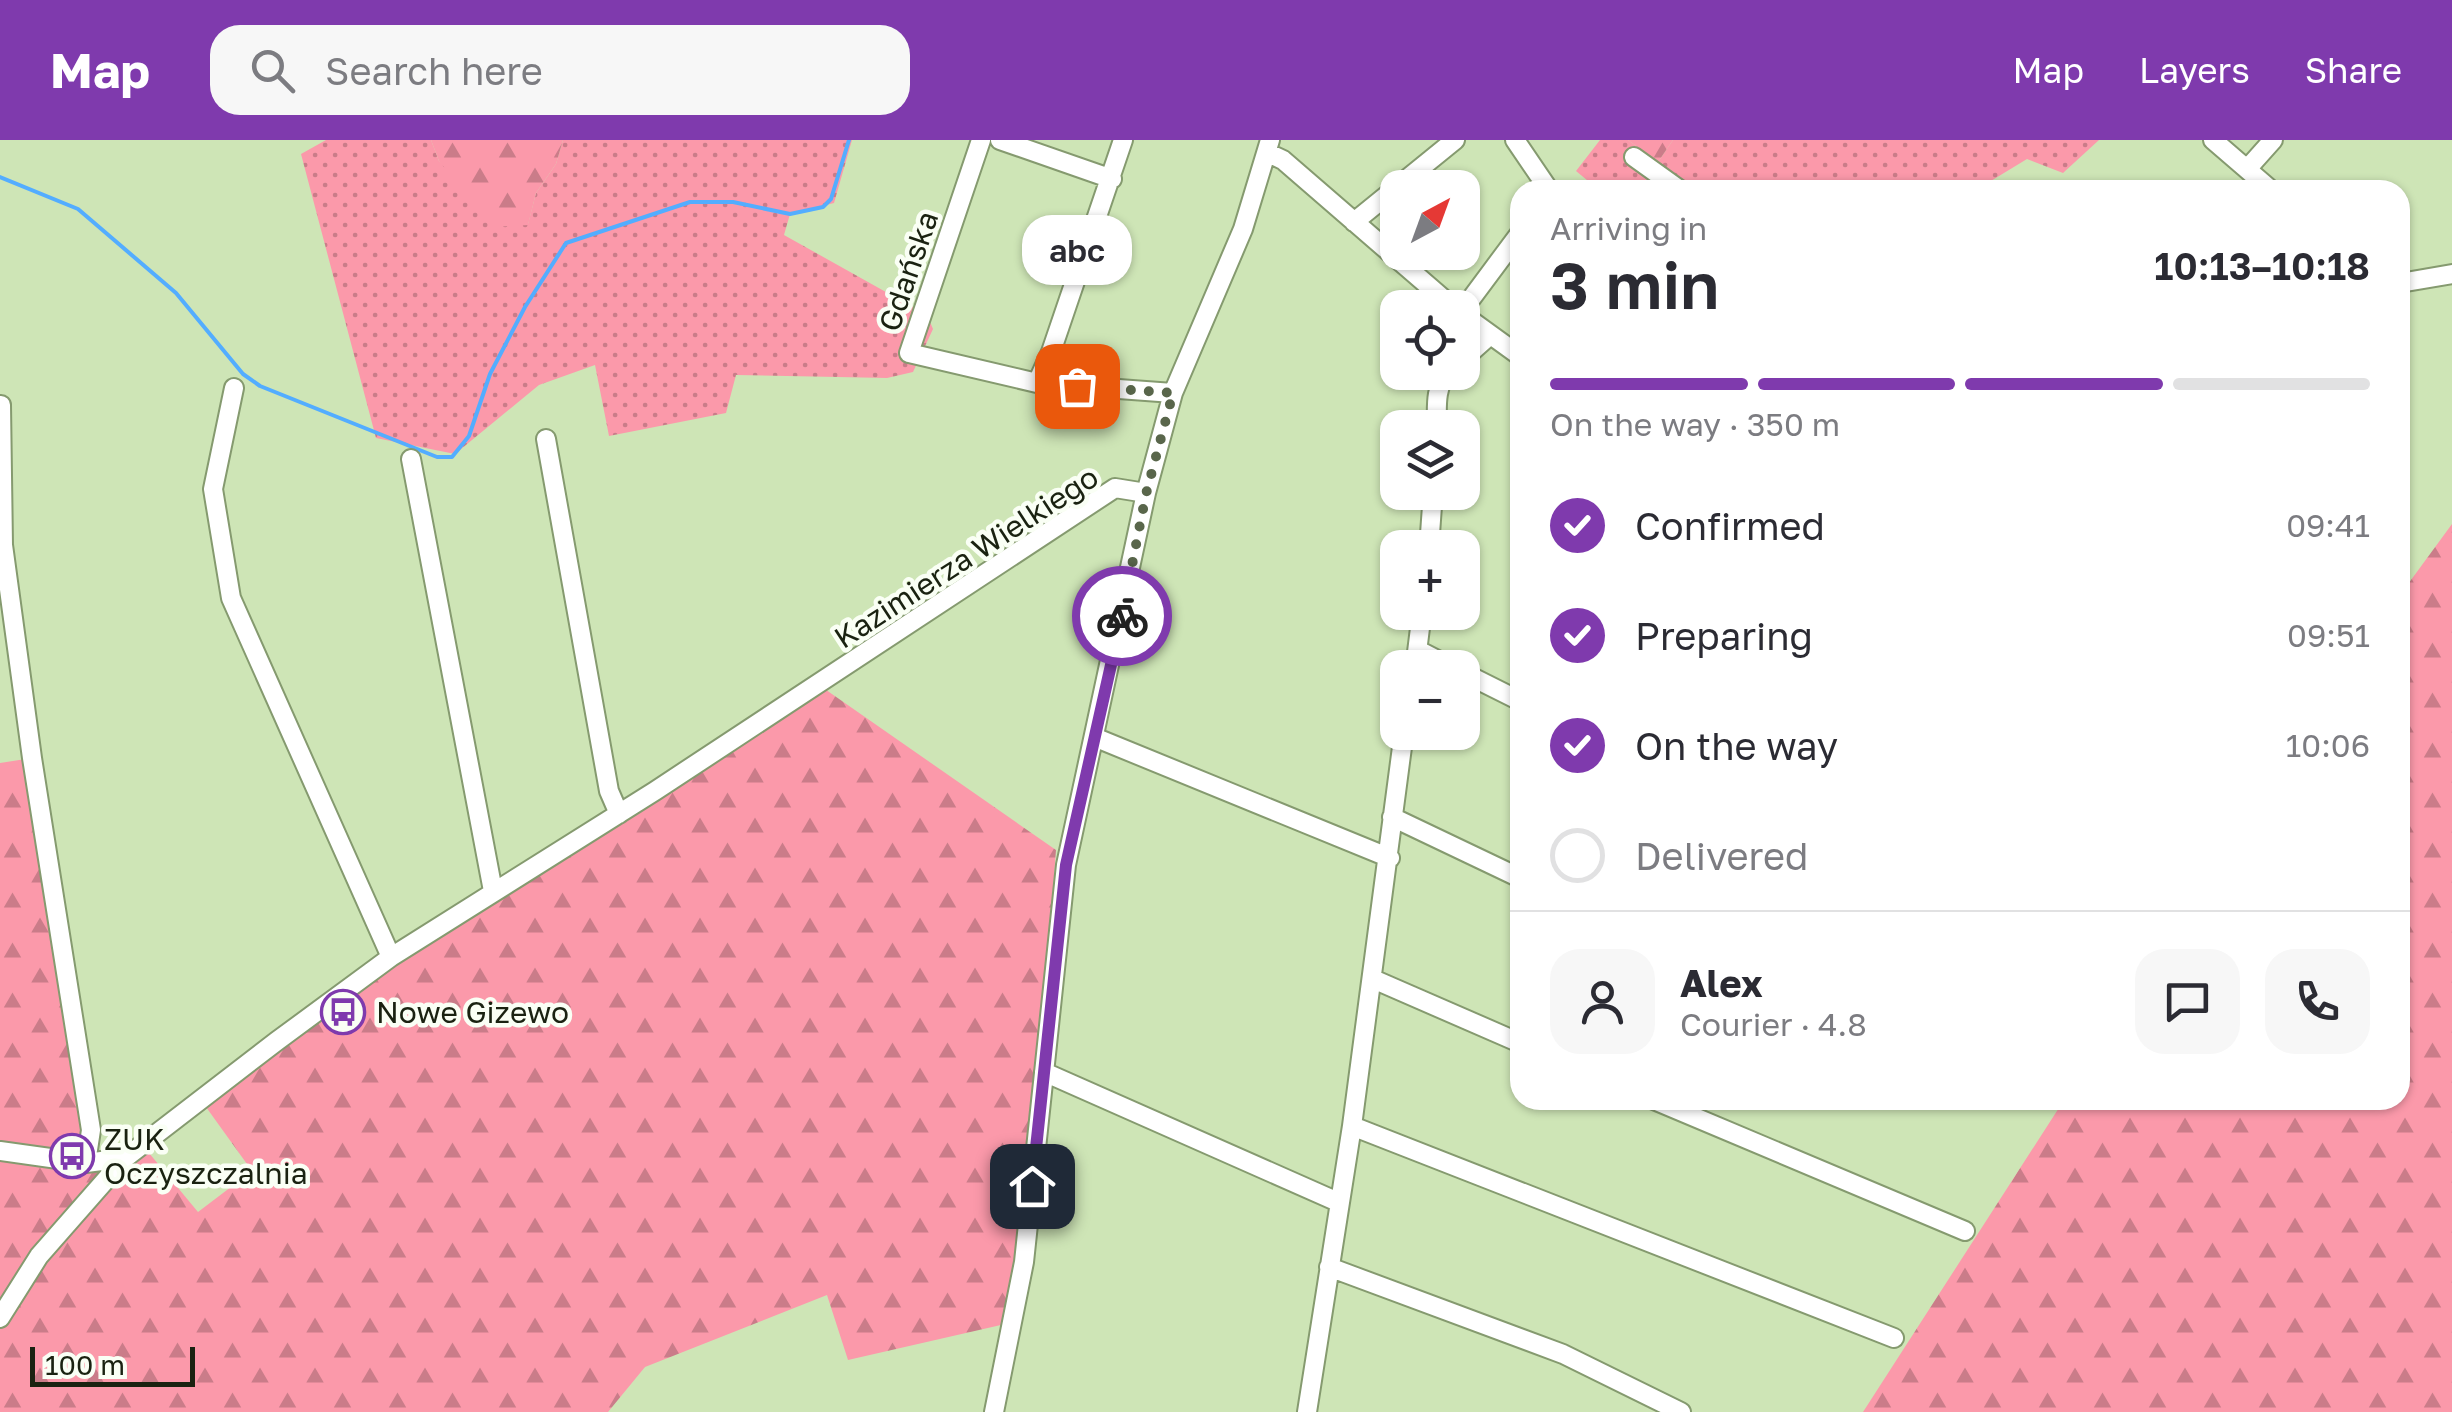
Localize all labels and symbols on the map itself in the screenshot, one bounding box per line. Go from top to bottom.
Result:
north arrow [1380,170,1480,270]
street label: Gdańska [871,206,945,336]
callout: abc [1022,216,1132,286]
pin [1035,344,1120,429]
street label: Kazimierza Wielkiego [827,458,1105,656]
courier [1072,566,1172,666]
bus stop icon: Nowe Gizewo [320,989,366,1035]
place label: Nowe Gizewo [376,994,569,1030]
place label: ZUK Oczyszczalnia [104,1121,308,1191]
bus stop icon: ZUK Oczyszczalnia [49,1133,95,1179]
pin [990,1144,1075,1229]
scale bar [30,1342,195,1386]

